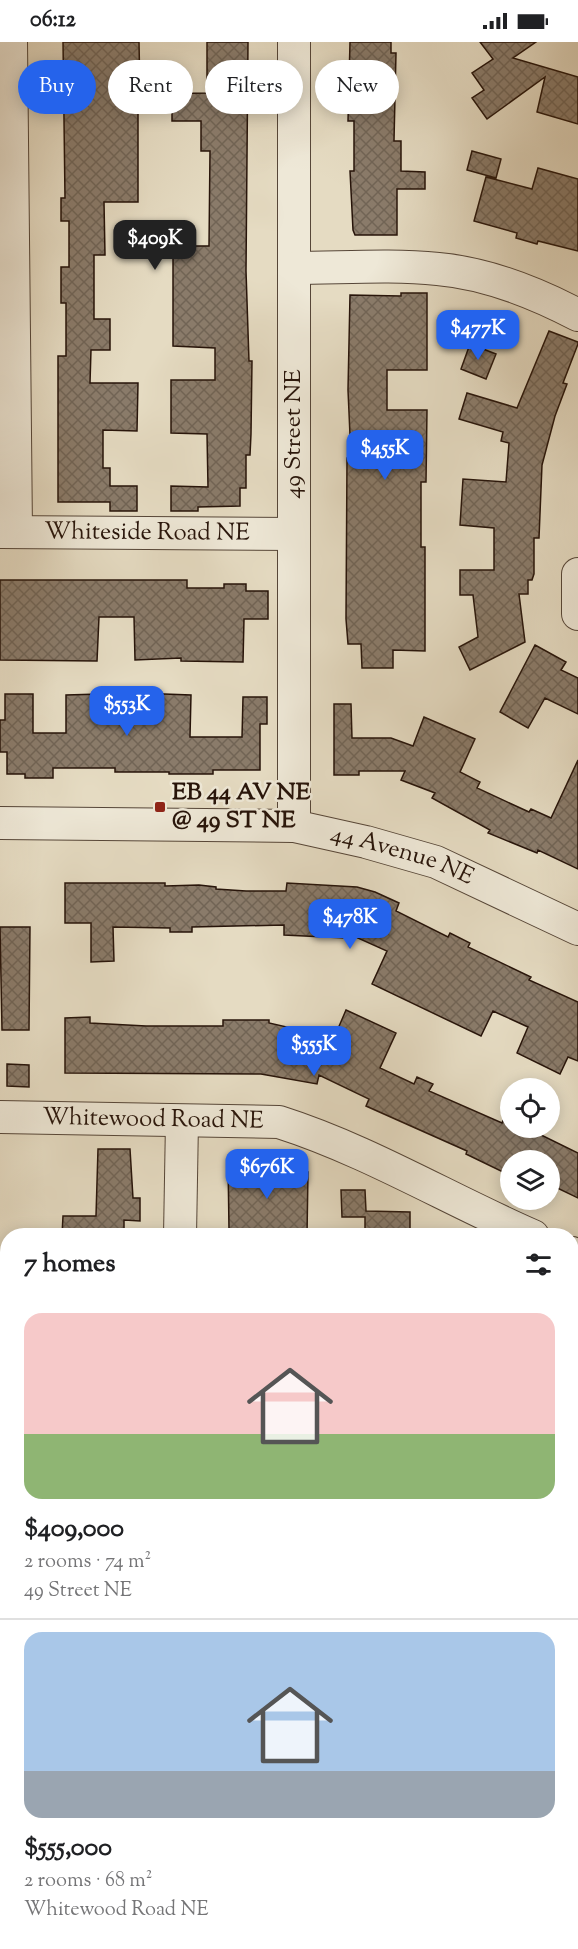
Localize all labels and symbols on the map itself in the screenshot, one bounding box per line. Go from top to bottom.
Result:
pin: $409K [113,220,197,271]
pin: $477K [436,310,520,361]
street label: 49 Street NE [277,369,311,499]
pin: $455K [343,430,427,481]
street label: Whiteside Road NE [44,515,250,551]
pin: $553K [85,686,169,737]
place label: EB 44 AV NE @ 49 ST NE [172,776,311,838]
marker: EB 44 AV NE @ 49 ST NE [153,800,167,814]
street label: 44 Avenue NE [327,818,480,894]
pin: $478K [308,899,392,950]
pin: $555K [272,1026,356,1077]
street label: Whitewood Road NE [42,1101,265,1139]
pin: $676K [225,1149,309,1200]

